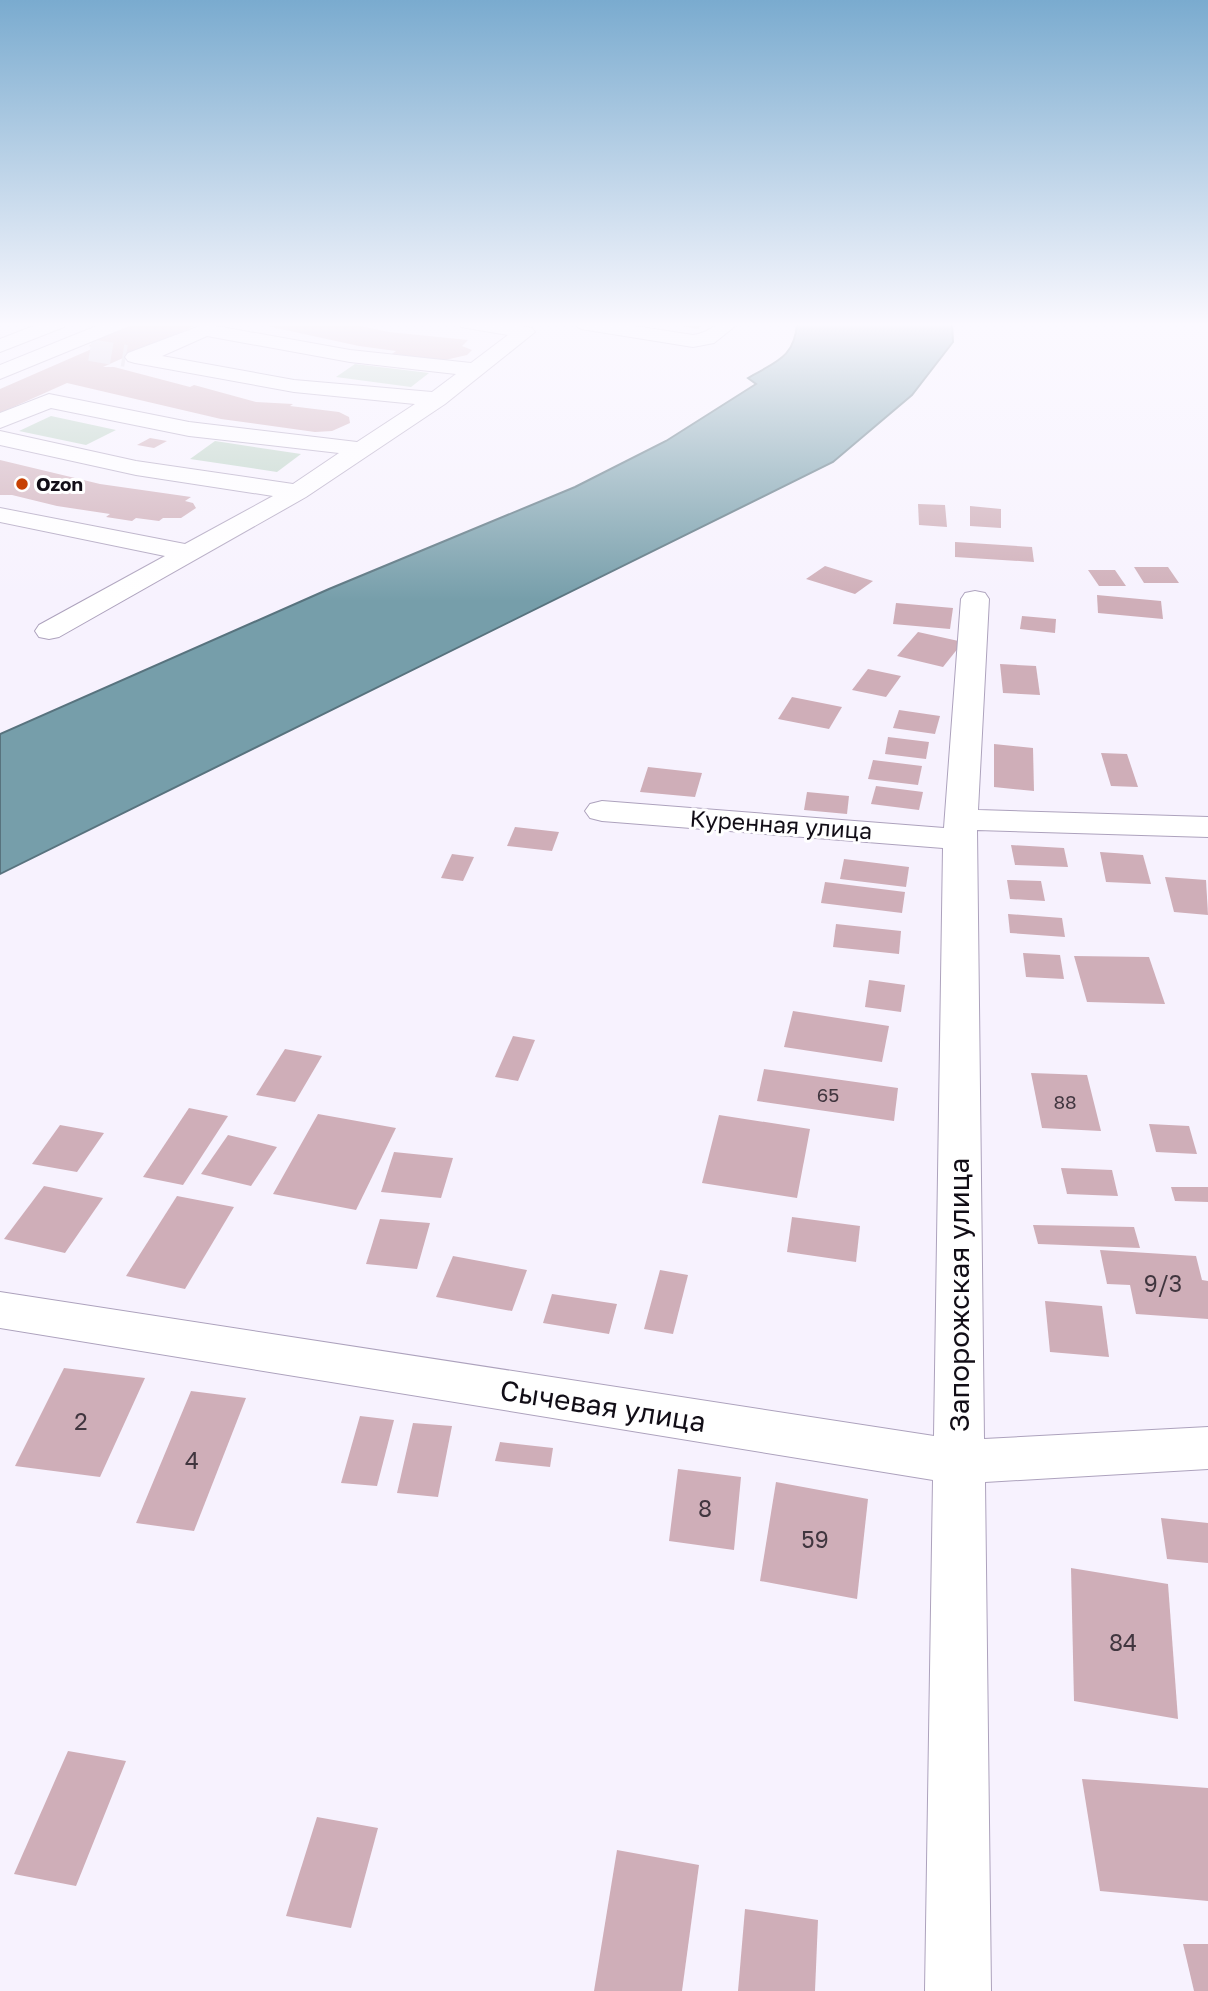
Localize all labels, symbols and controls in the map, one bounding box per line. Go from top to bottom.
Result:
place label: Ozon [36,472,83,495]
marker: Ozon [14,476,30,492]
street label: Куренная улица [689,804,873,844]
house number: 65 [817,1083,839,1106]
house number: 88 [1053,1090,1077,1113]
street label: Запорожская улица [942,1158,975,1432]
house number: 9/3 [1144,1269,1182,1297]
street label: Сычевая улица [498,1373,708,1438]
house number: 2 [74,1407,88,1435]
house number: 4 [185,1446,199,1474]
house number: 8 [698,1494,712,1522]
house number: 59 [801,1525,829,1553]
house number: 84 [1109,1628,1137,1656]

